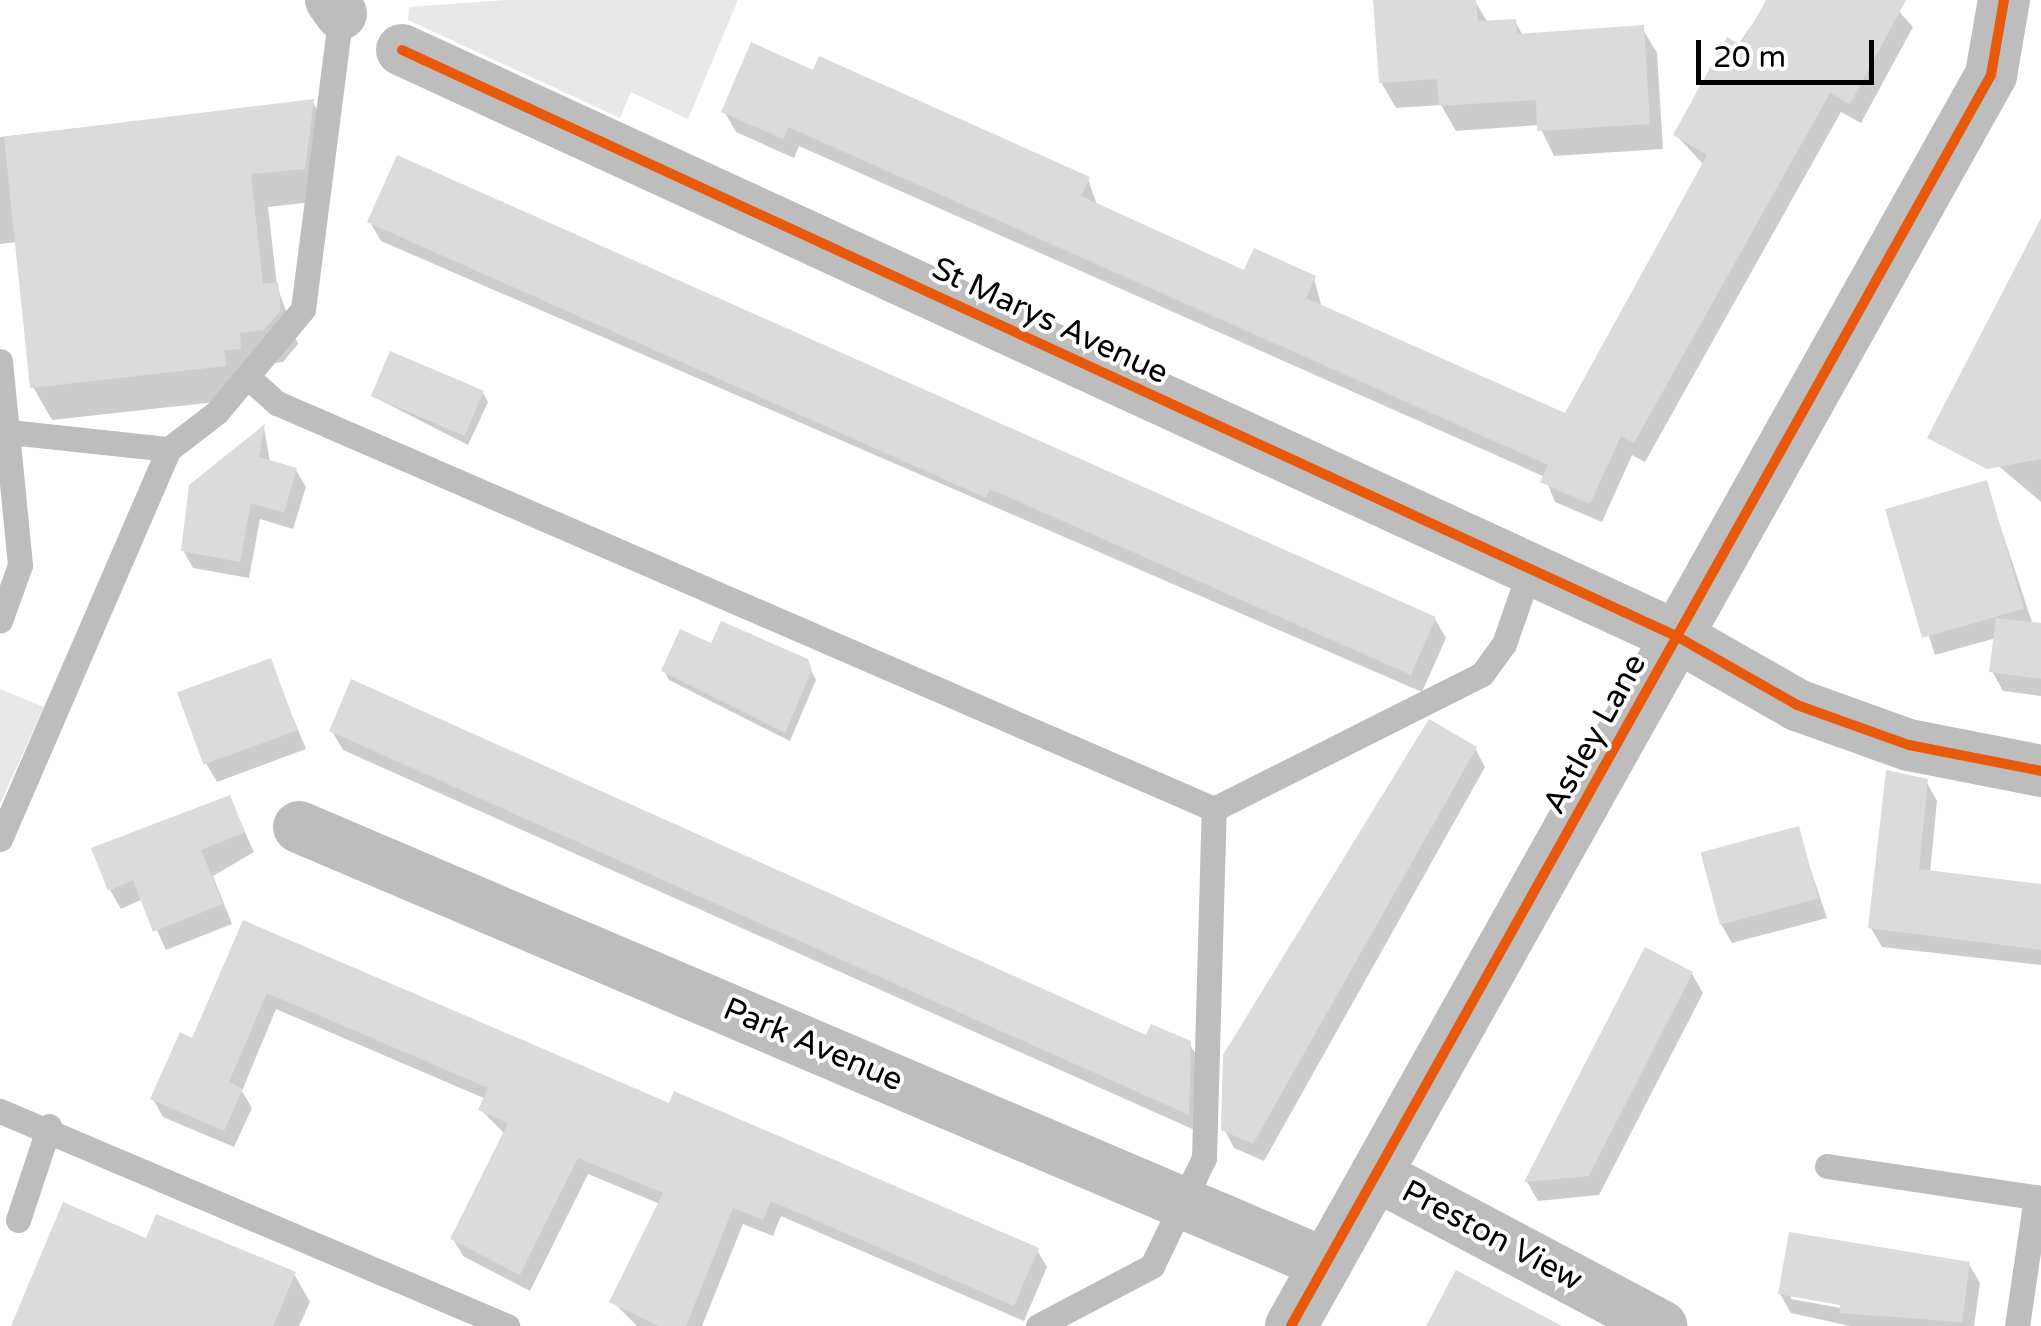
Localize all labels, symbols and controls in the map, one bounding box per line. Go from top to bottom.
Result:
scale bar [1701,20,1878,82]
text: 20 m [1713,39,1786,76]
street label: St Marys Avenue [926,249,1174,393]
street label: Astley Lane [1535,647,1655,821]
street label: Park Avenue [717,990,909,1100]
street label: Preston View [1395,1172,1589,1300]

